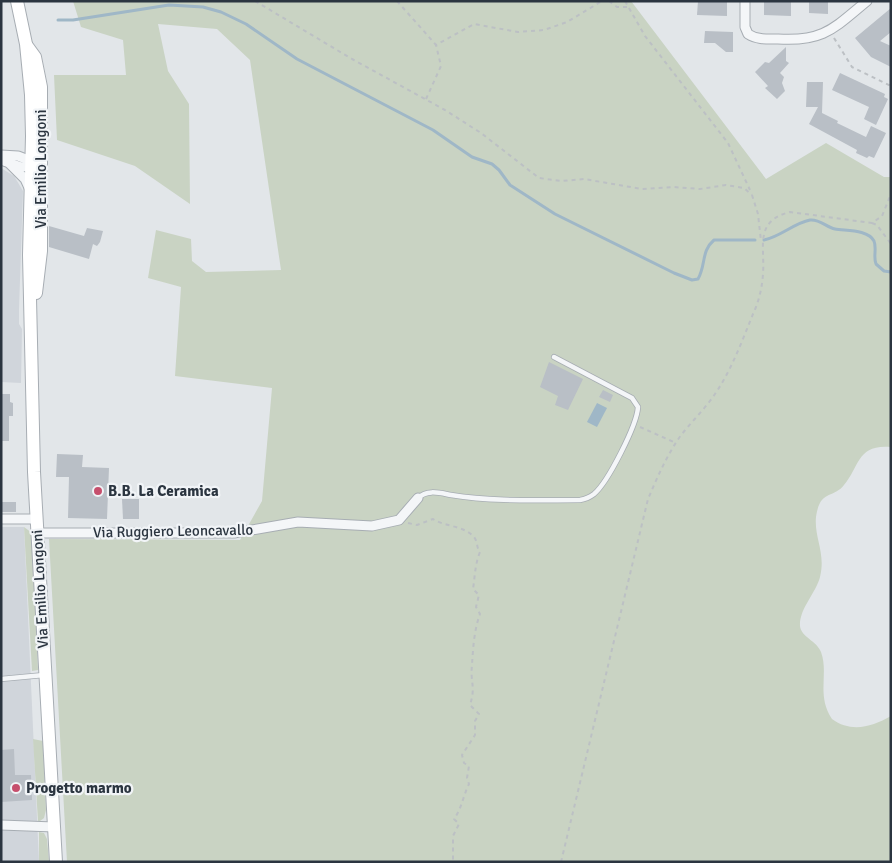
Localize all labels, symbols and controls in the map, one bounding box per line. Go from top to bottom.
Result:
street label: Via Emilio Longoni [32,110,50,229]
place label: B.B. La Ceramica [108,482,219,500]
marker: B.B. La Ceramica [92,485,104,497]
street label: Via Ruggiero Leoncavallo [93,521,253,541]
street label: Via Emilio Longoni [28,529,52,649]
place label: Progetto marmo [26,779,132,797]
marker: Progetto marmo [10,782,22,794]

